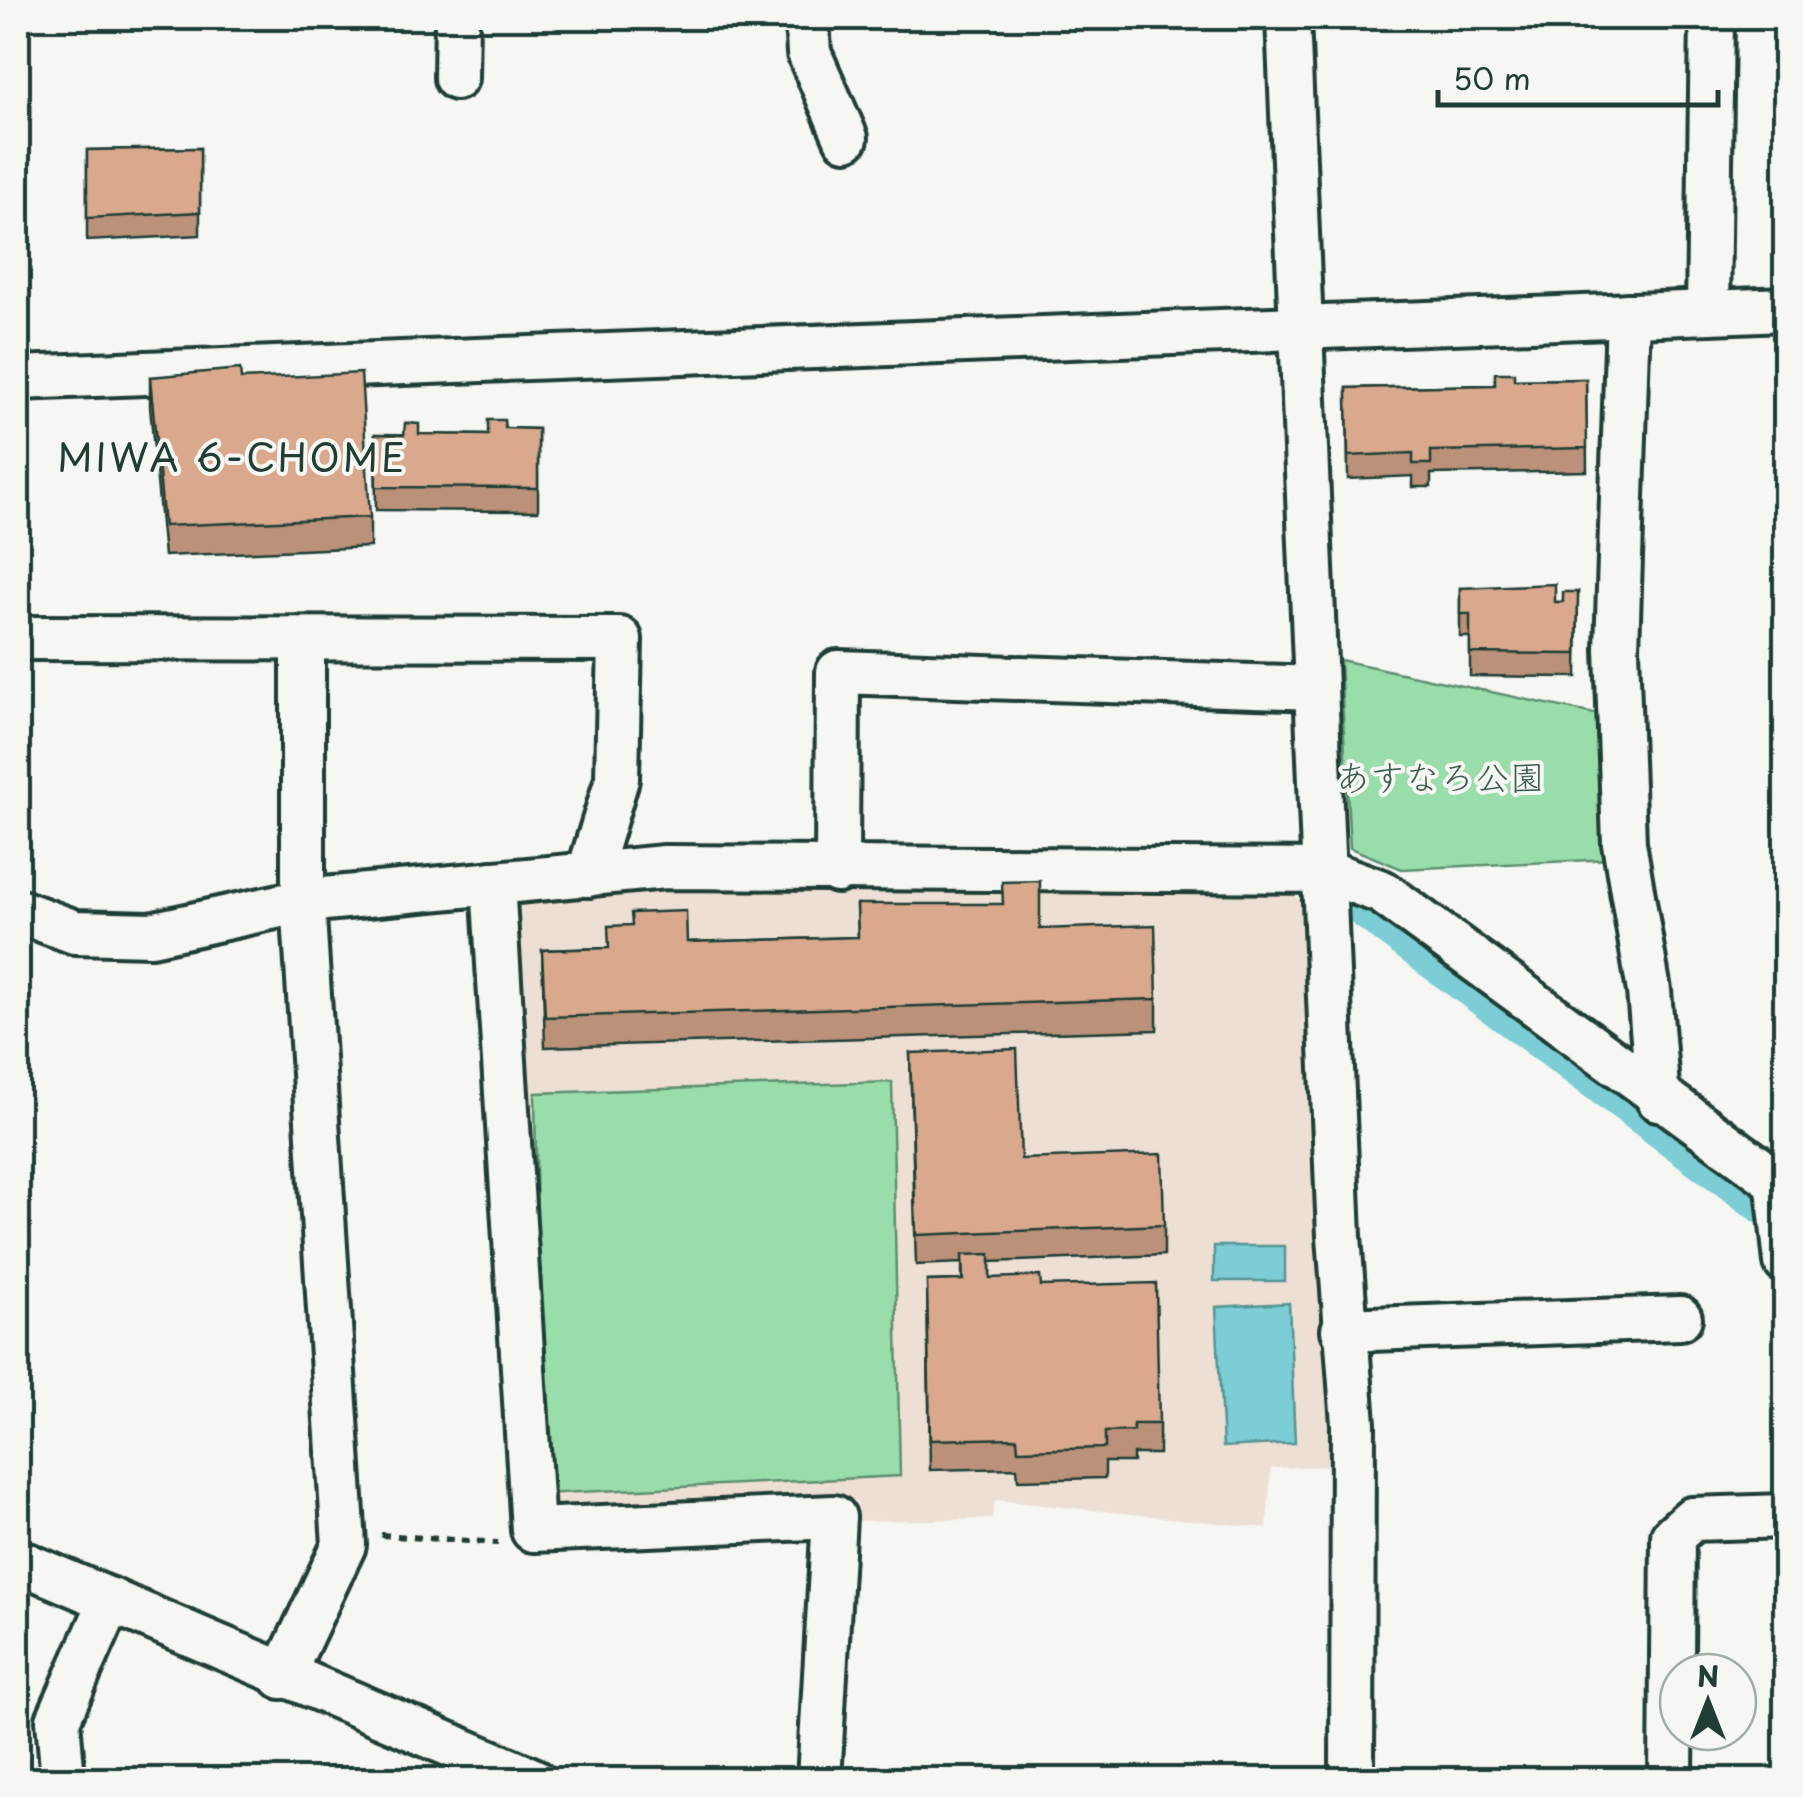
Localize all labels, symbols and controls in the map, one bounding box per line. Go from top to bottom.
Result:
scale bar [1438,45,1718,107]
text: 50 m [1453,55,1531,100]
district label: MIWA 6-CHOME [57,428,407,485]
park label: あすなろ公園 [1335,749,1545,802]
north arrow [1658,1652,1758,1752]
text: N [1697,1654,1719,1697]

